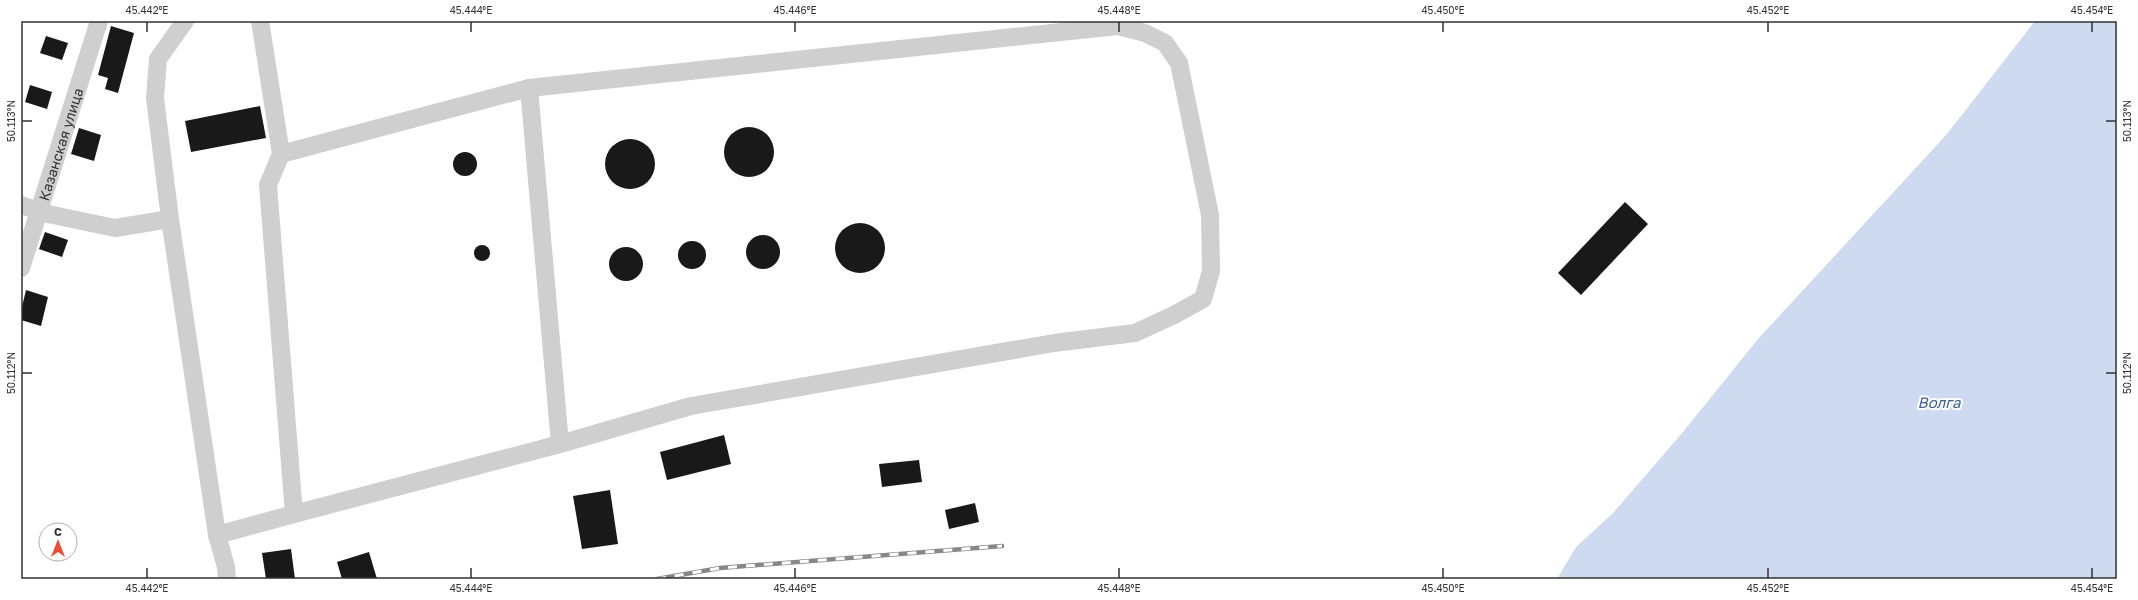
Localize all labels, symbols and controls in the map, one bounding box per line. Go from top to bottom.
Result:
text: 45.442°E [126,4,168,16]
text: 45.444°E [450,4,492,16]
text: 45.446°E [773,4,817,16]
text: 45.448°E [1097,4,1141,16]
text: 45.450°E [1422,4,1465,16]
text: 45.452°E [1747,4,1789,16]
text: 45.454°E [2071,4,2113,16]
street label: Казанская улица [34,85,86,203]
text: 50.113°N [5,100,17,142]
text: 50.113°N [2121,100,2133,142]
text: 50.112°N [5,352,17,394]
text: 50.112°N [2121,352,2133,394]
water label: Волга [1918,393,1961,411]
north arrow [38,522,78,562]
text: С [54,525,62,538]
text: 45.442°E [126,582,168,594]
text: 45.444°E [450,582,492,594]
text: 45.446°E [773,582,817,594]
text: 45.448°E [1097,582,1141,594]
text: 45.450°E [1422,582,1465,594]
text: 45.452°E [1747,582,1789,594]
text: 45.454°E [2071,582,2113,594]

